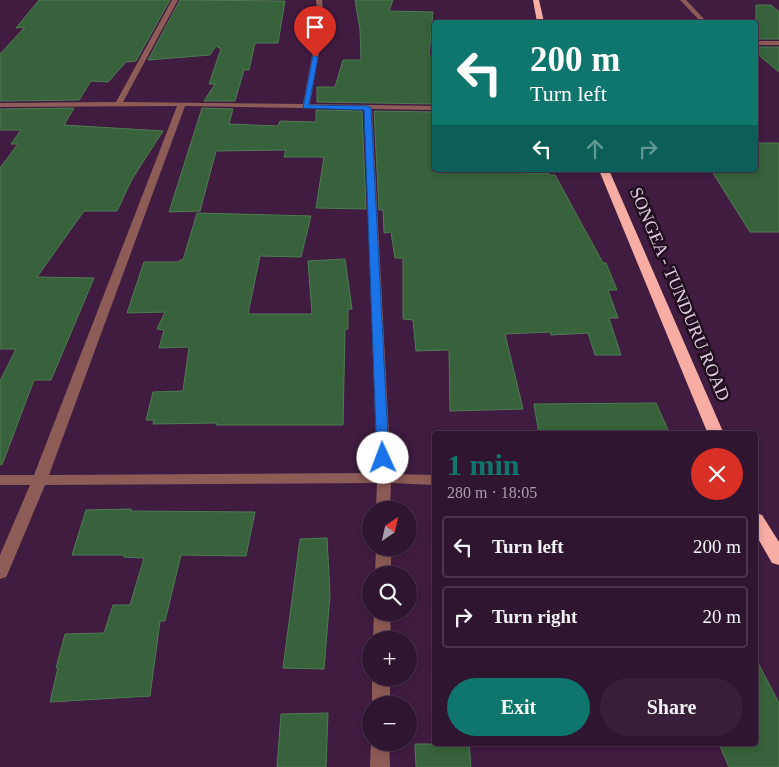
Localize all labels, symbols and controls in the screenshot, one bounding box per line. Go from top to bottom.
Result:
pin [294,6,336,57]
icon: arrive [301,13,329,41]
icon: left [447,40,512,105]
text: 200 m [530,40,620,79]
text: Turn left [530,81,607,106]
icon: left [528,135,556,163]
icon: ahead [581,135,609,163]
icon: right [634,135,662,163]
street label: SONGEA - TUNDURU ROAD [626,184,734,404]
position arrow [356,431,408,483]
text: 1 min [447,448,520,481]
button: close [691,448,743,500]
text: 280 m · 18:05 [447,484,537,501]
north arrow [362,501,418,556]
map controls [362,501,417,751]
icon: left [449,533,477,561]
text: Turn left [492,536,564,557]
text: 200 m [693,536,741,557]
button: search [362,566,417,621]
icon: right [449,603,477,631]
text: Turn right [492,606,577,627]
text: 20 m [702,606,741,627]
button: + [362,631,417,686]
button: Exit [447,678,590,736]
button: Share [600,678,743,736]
button: − [362,696,417,751]

